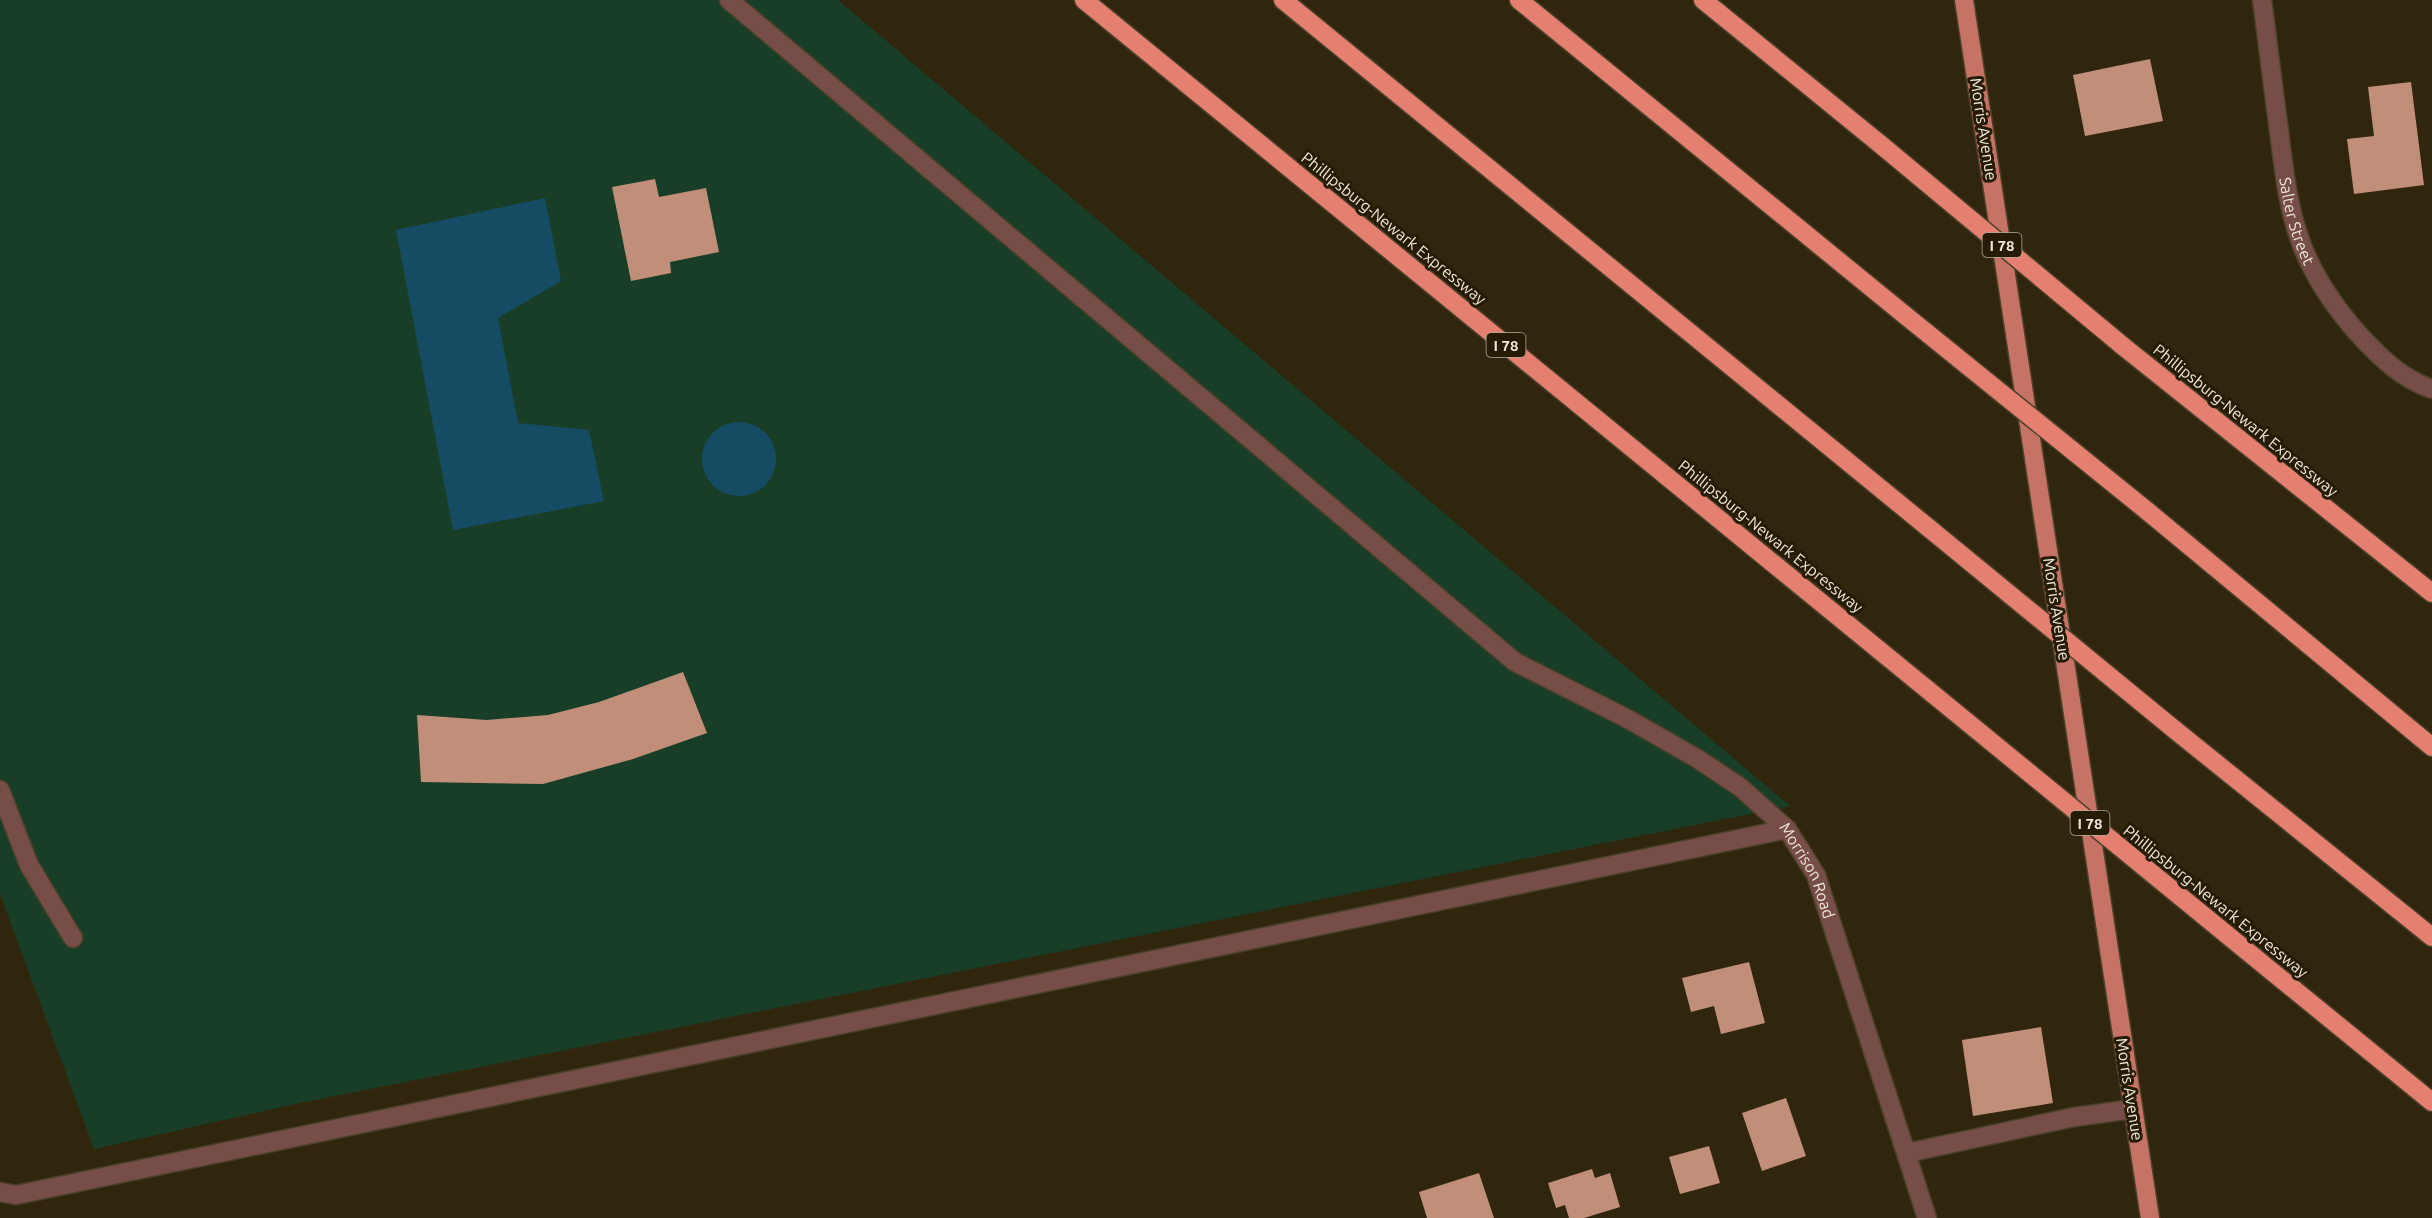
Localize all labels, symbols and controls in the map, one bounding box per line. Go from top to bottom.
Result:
street label: Morris Avenue [1967,76,2001,182]
street label: Phillipsburg-Newark Expressway [1298,148,1490,308]
street label: Salter Street [2276,176,2319,268]
road number: I 78 [1982,233,2022,257]
road number: I 78 [1486,333,1526,357]
street label: Phillipsburg-Newark Expressway [2150,340,2342,500]
street label: Phillipsburg-Newark Expressway [1675,456,1867,616]
street label: Morris Avenue [2040,556,2074,662]
road number: I 78 [2070,811,2110,835]
street label: Morrison Road [1776,819,1838,921]
street label: Phillipsburg-Newark Expressway [2120,821,2312,981]
street label: Morris Avenue [2113,1036,2147,1142]

